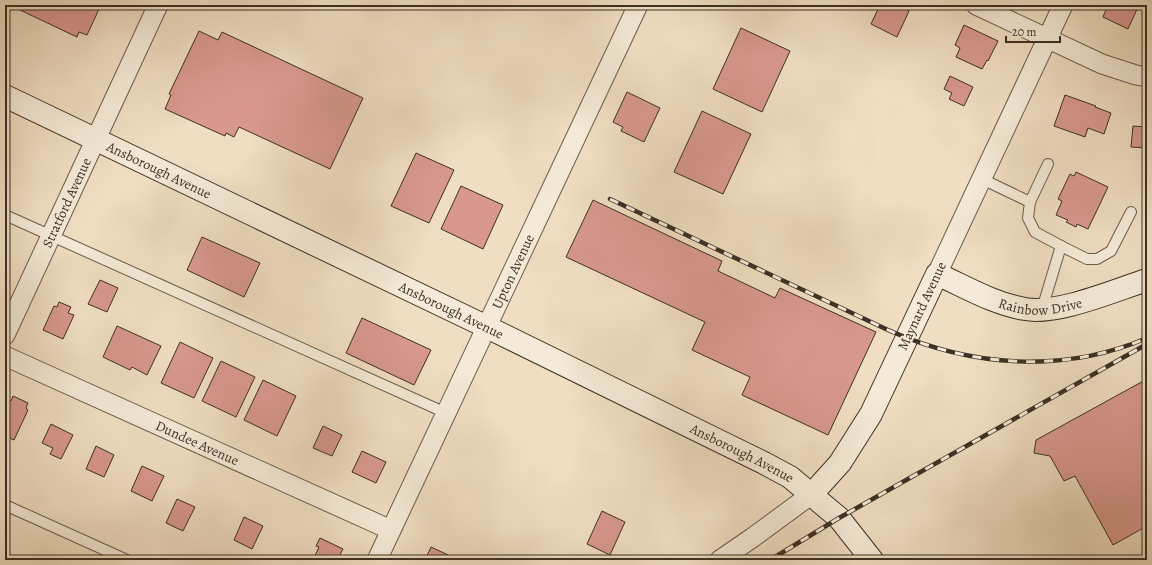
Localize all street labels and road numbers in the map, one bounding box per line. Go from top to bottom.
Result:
street label: Ansborough Avenue [103,136,215,203]
street label: Stratford Avenue [37,155,95,251]
street label: Upton Avenue [487,231,538,312]
street label: Maynard Avenue [893,259,951,353]
street label: Ansborough Avenue [395,276,507,343]
street label: Rainbow Drive [996,293,1084,320]
street label: Dundee Avenue [153,416,242,470]
street label: Ansborough Avenue [686,418,799,487]

